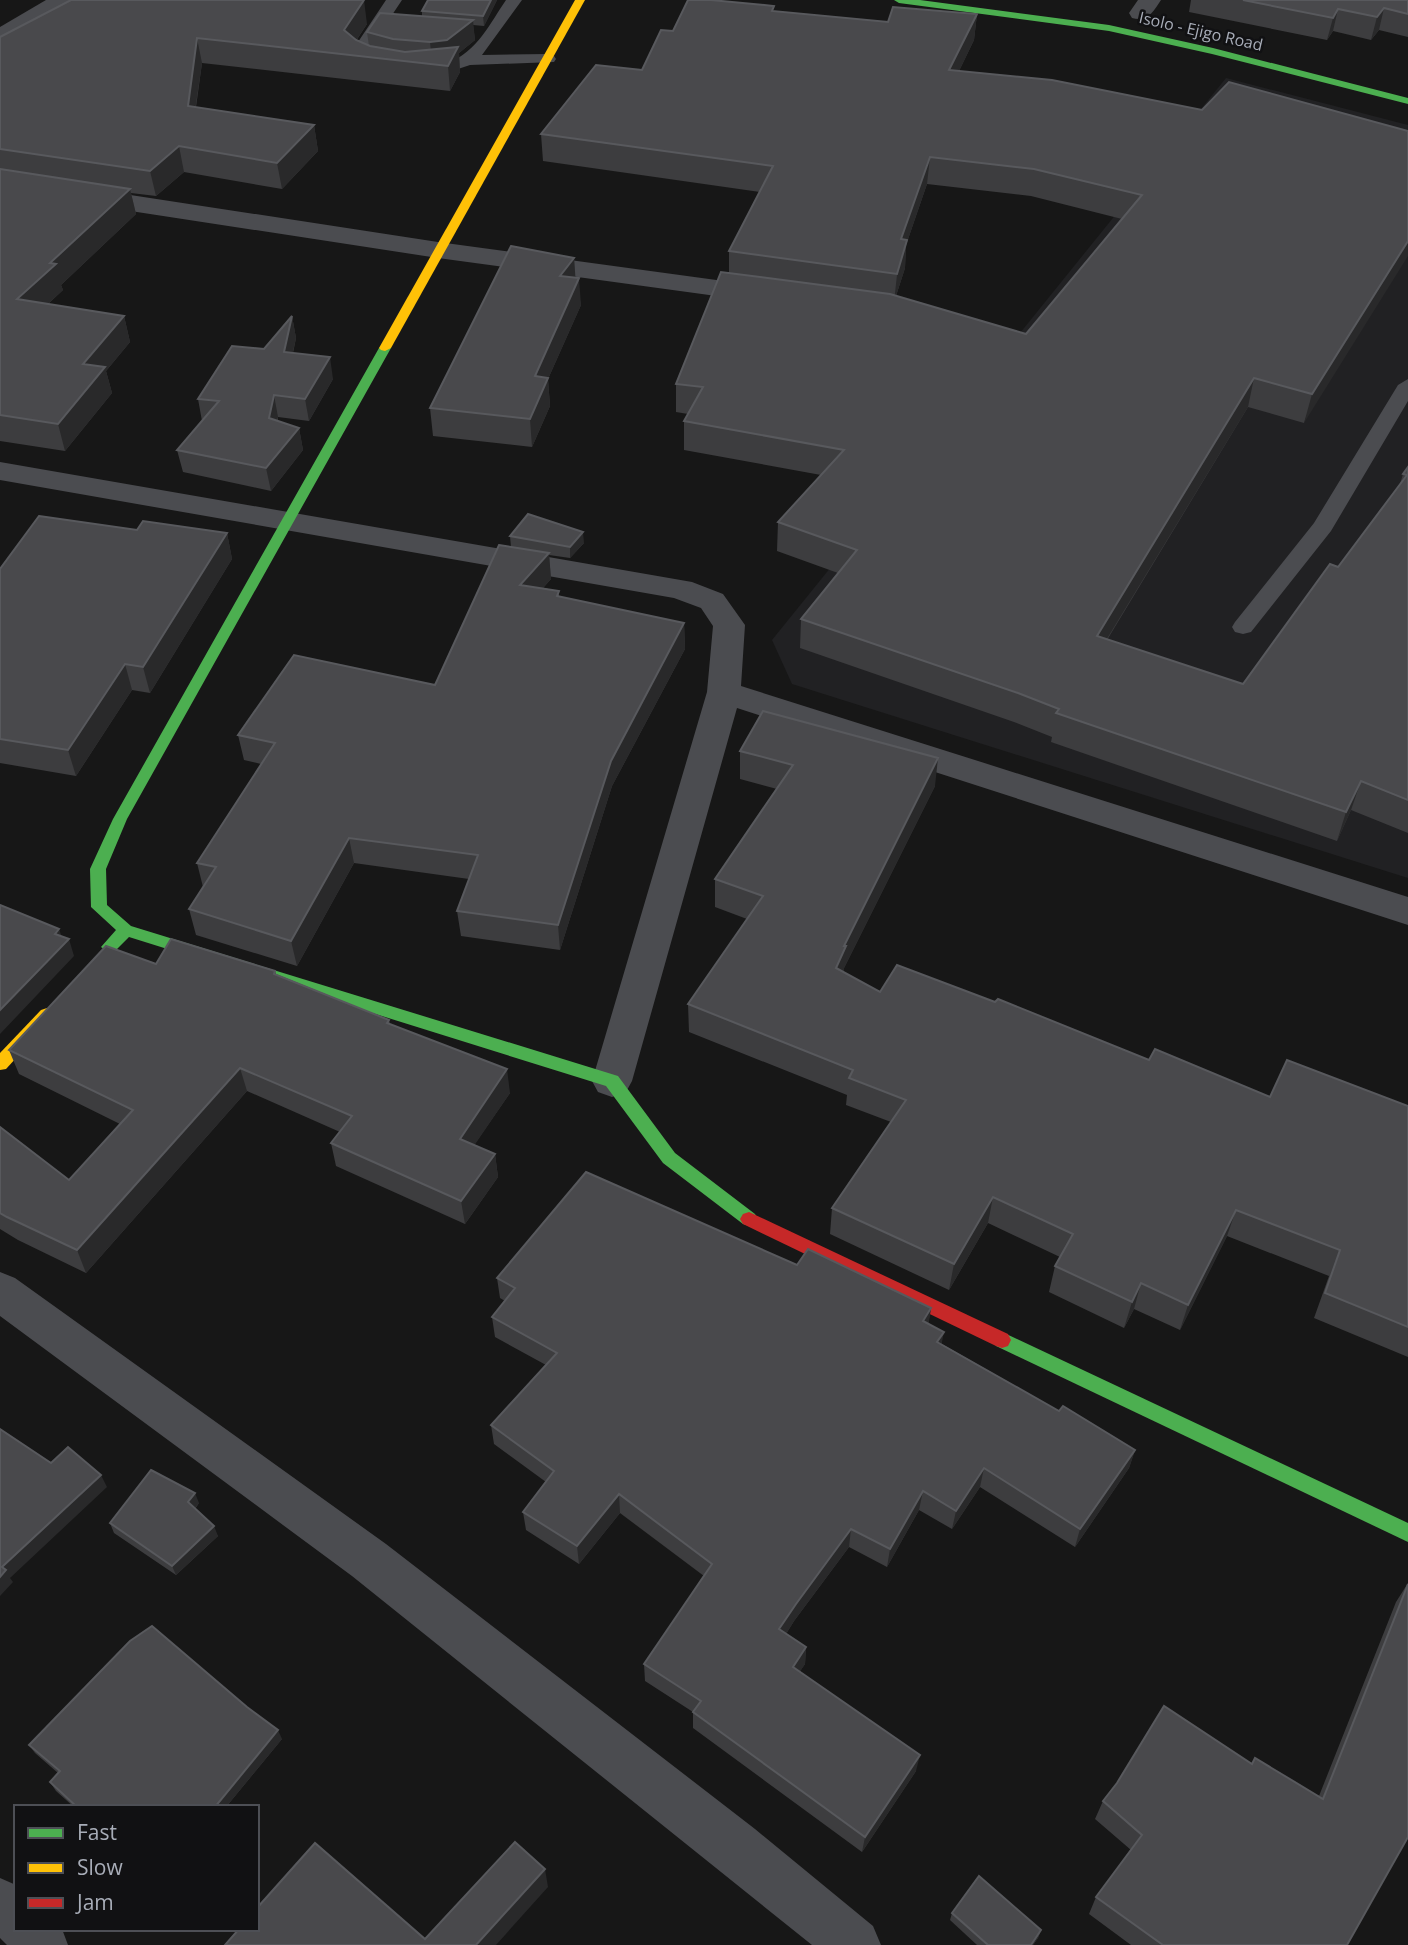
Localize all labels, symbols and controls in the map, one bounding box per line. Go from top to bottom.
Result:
street label: Isolo - Ejigo Road [1137,6,1265,56]
legend [14,1805,259,1931]
text: Fast [77,1818,117,1846]
text: Slow [77,1853,123,1881]
text: Jam [75,1888,114,1916]

